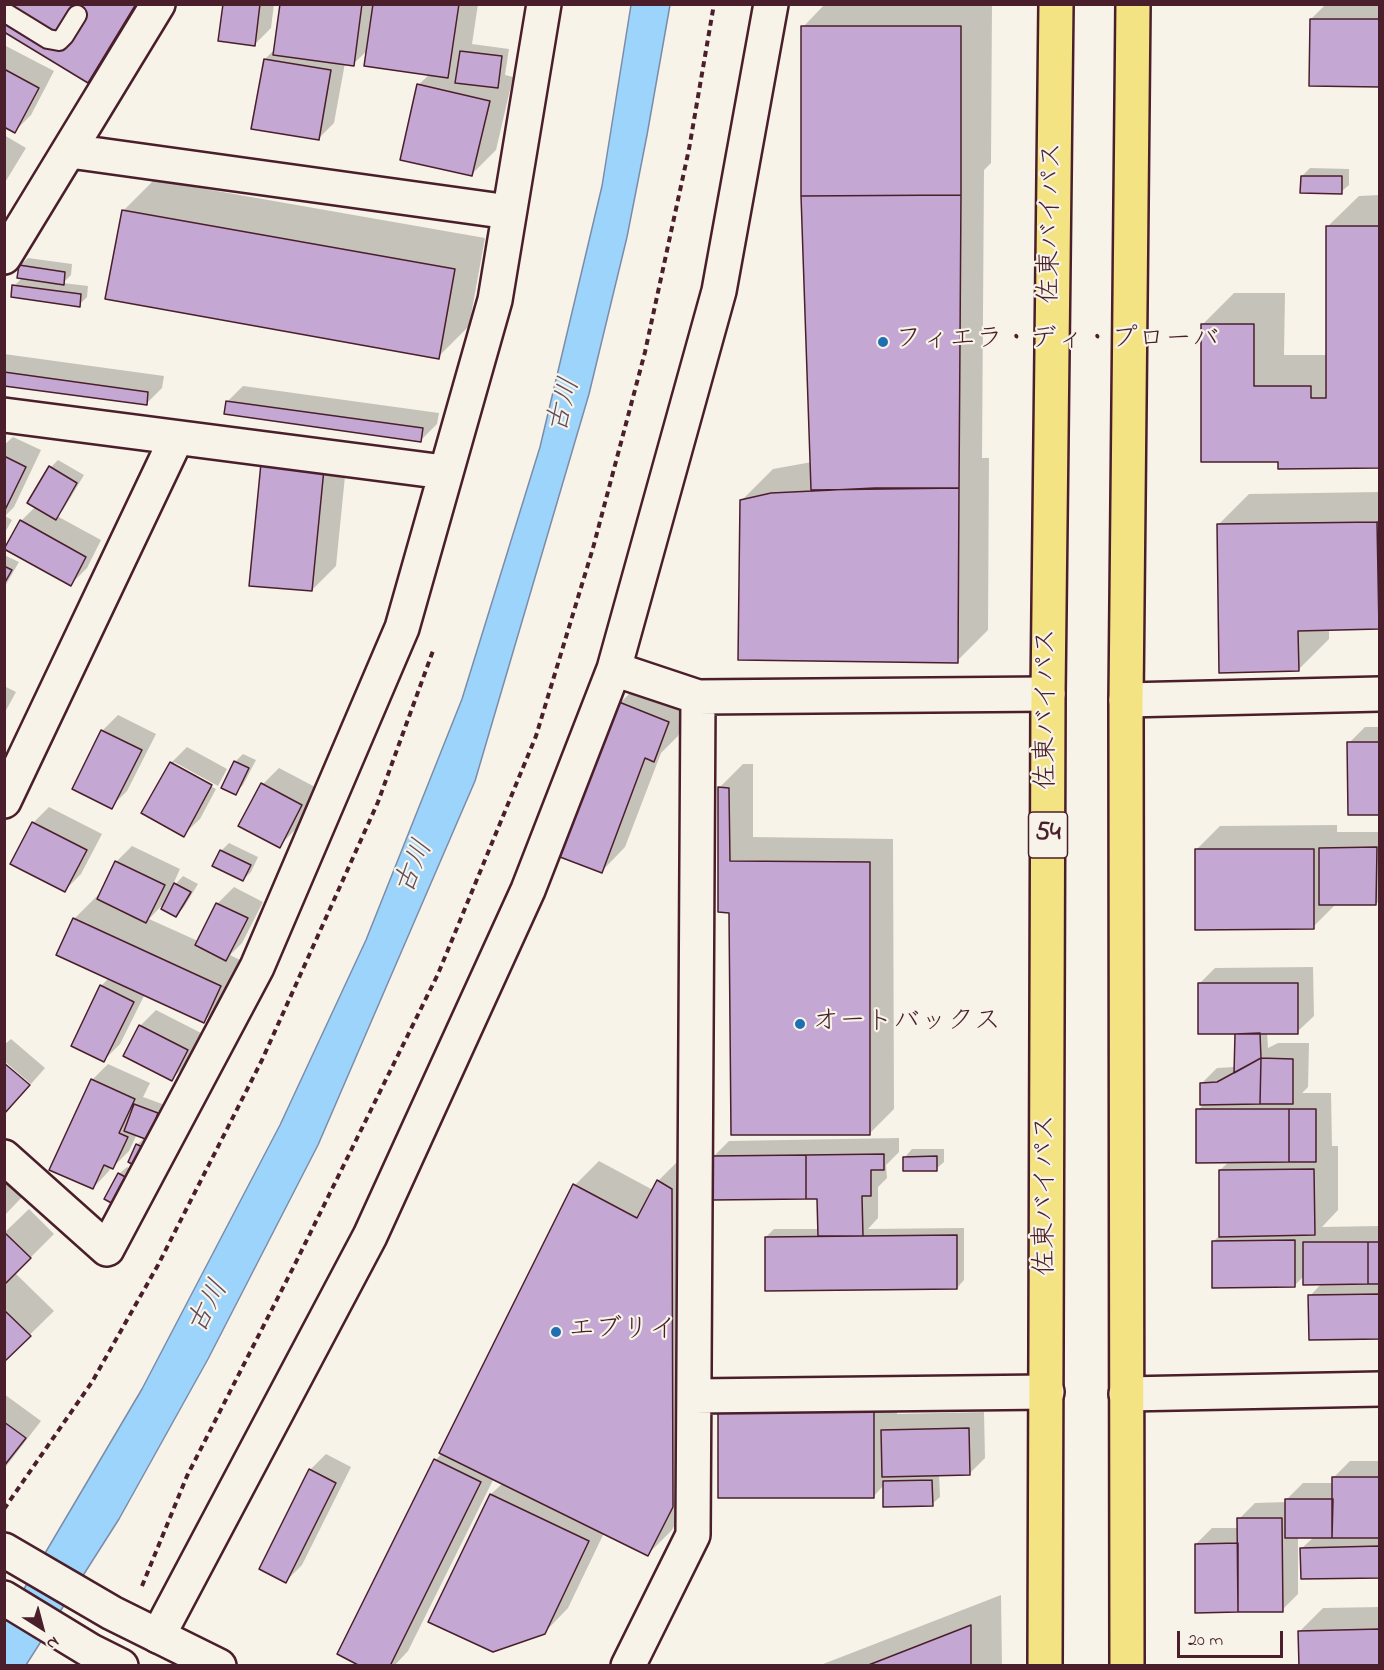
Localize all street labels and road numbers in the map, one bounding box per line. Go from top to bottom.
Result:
street label: 佐東バイパス [1035,142,1071,304]
street label: 佐東バイパス [1033,628,1065,790]
road number: 54 [1028,812,1068,858]
street label: 佐東バイパス [1032,1114,1064,1276]

